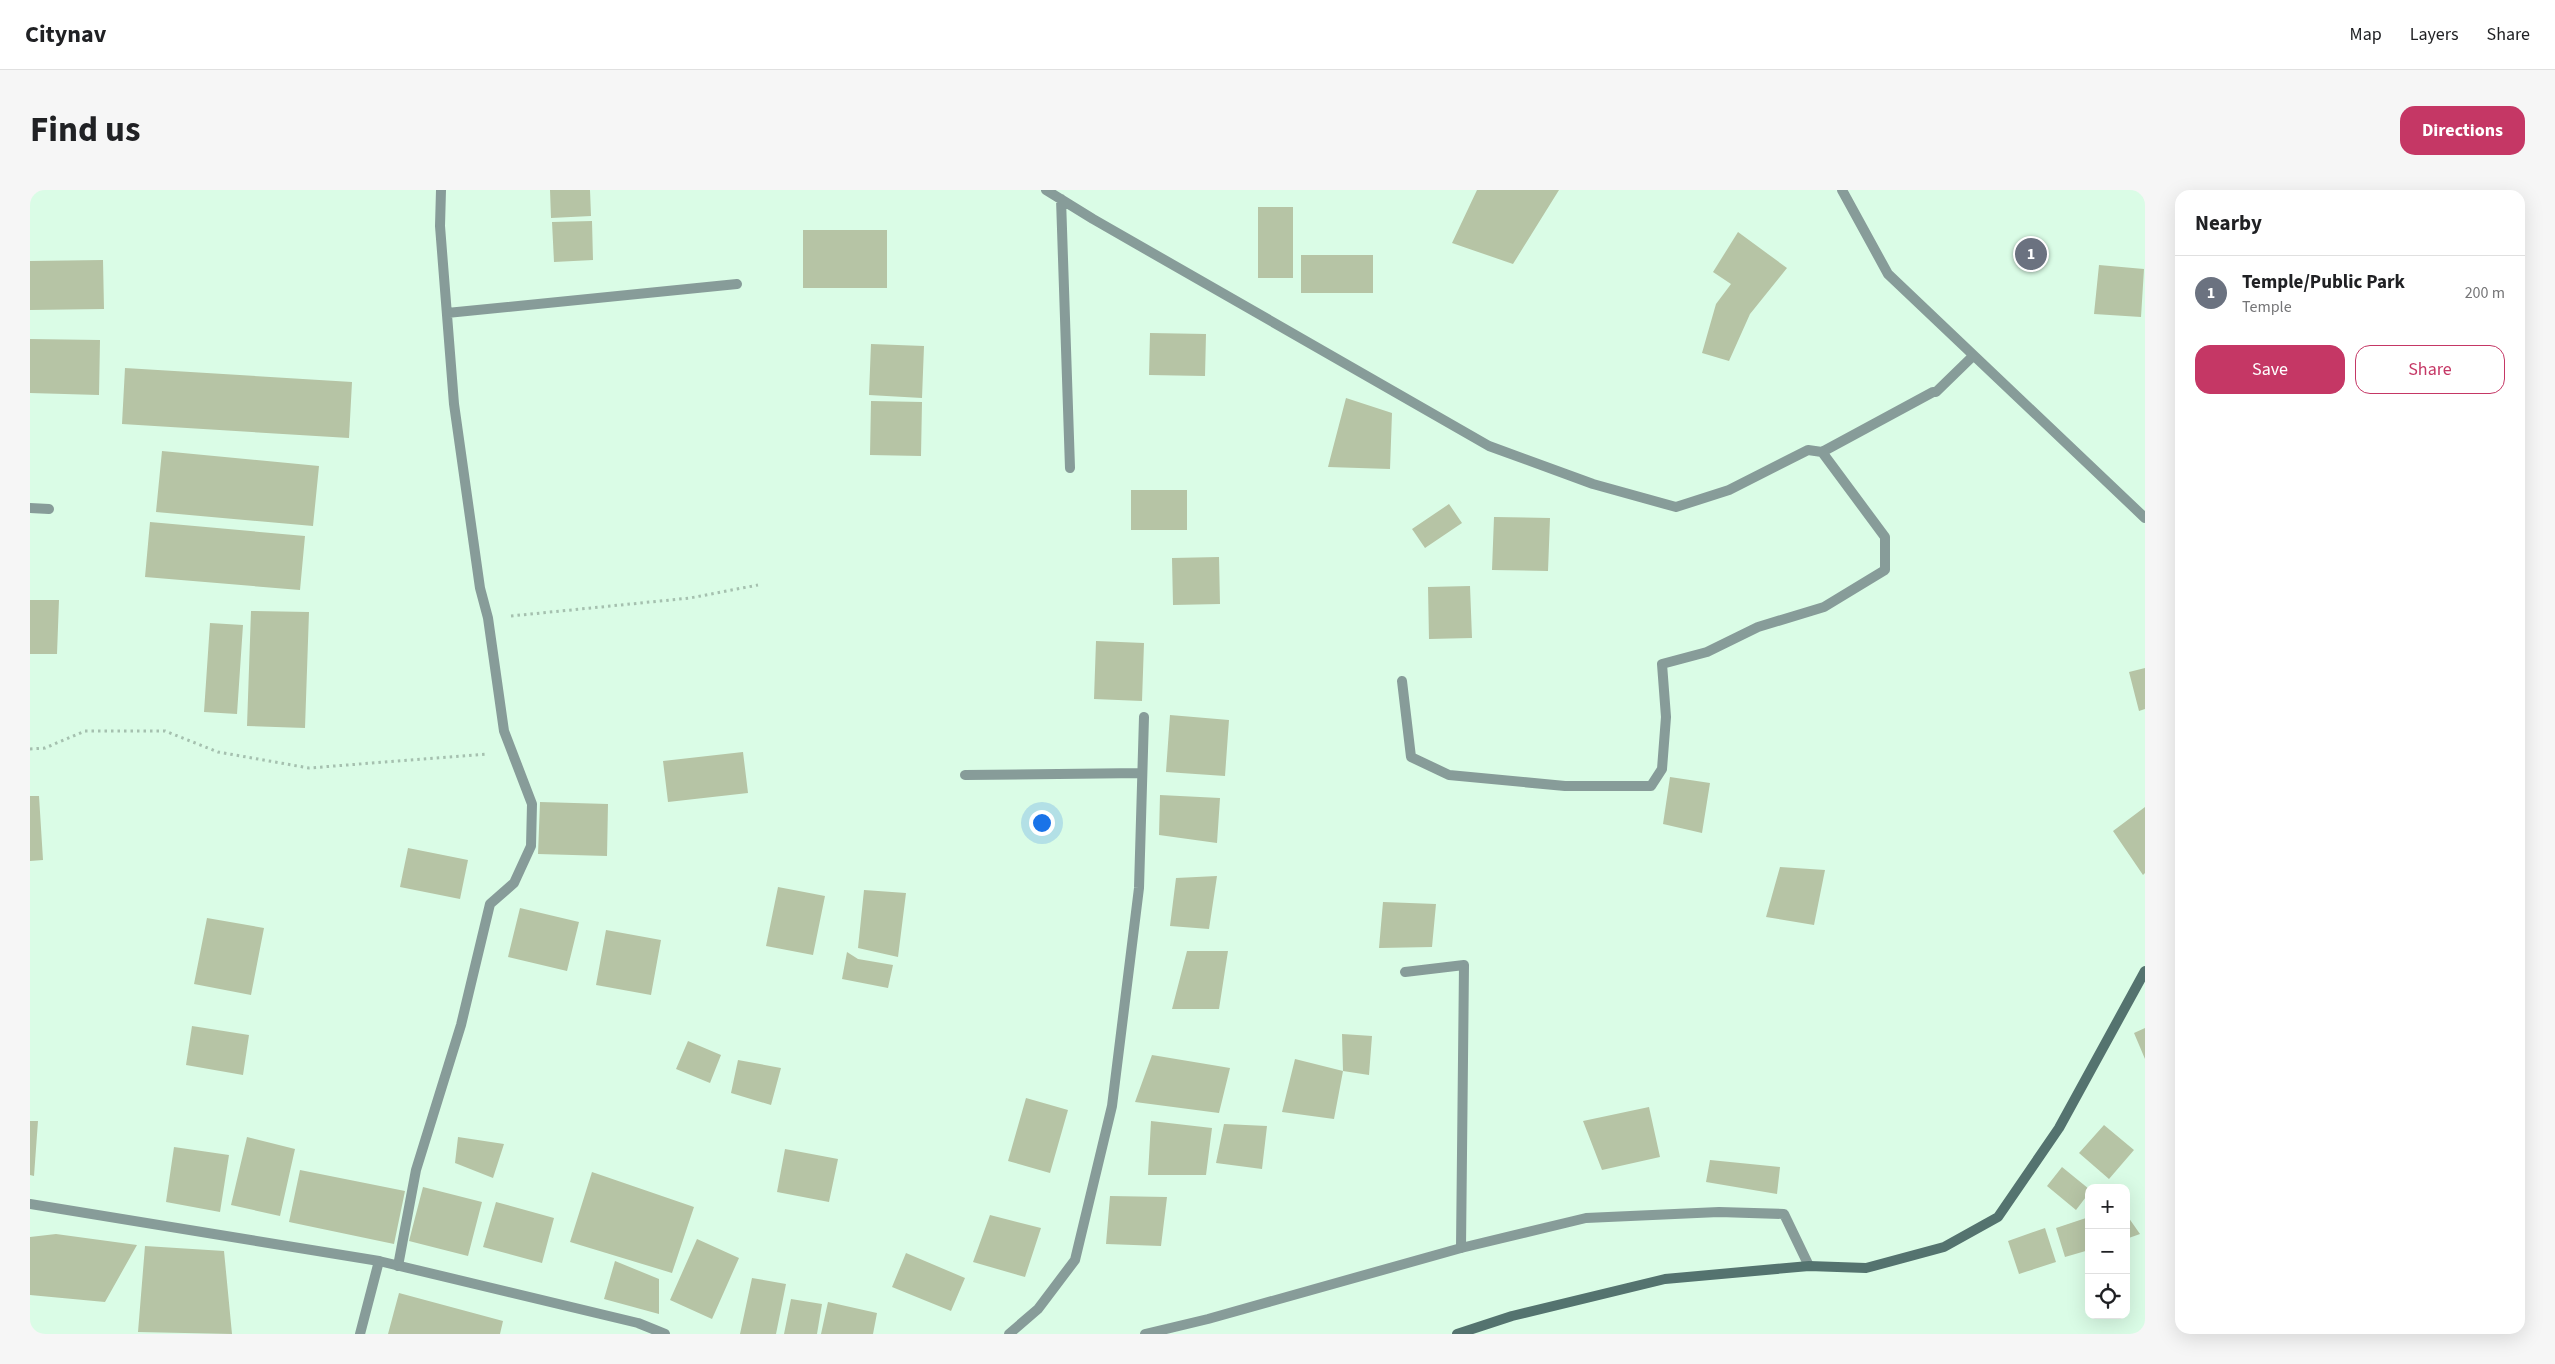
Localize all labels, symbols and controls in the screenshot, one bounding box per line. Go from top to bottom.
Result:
text: Citynav [25,17,106,52]
text: Map [2350,22,2382,47]
text: Layers [2410,22,2459,47]
text: Share [2487,22,2530,47]
text: Find us [30,105,140,155]
button: Directions [2400,106,2525,155]
text: Nearby [2195,208,2262,238]
pin: 1 [2015,235,2047,273]
text: Temple/Public Park [2242,269,2405,296]
text: 1 [2207,282,2215,304]
text: 200 m [2465,282,2505,304]
text: Temple [2242,296,2292,318]
button: Save [2195,345,2345,394]
button: Share [2355,345,2505,394]
your location [1029,810,1055,836]
map controls [2085,1184,2130,1319]
button: + [2085,1184,2130,1229]
button: − [2085,1229,2130,1274]
button: locate [2085,1274,2130,1319]

